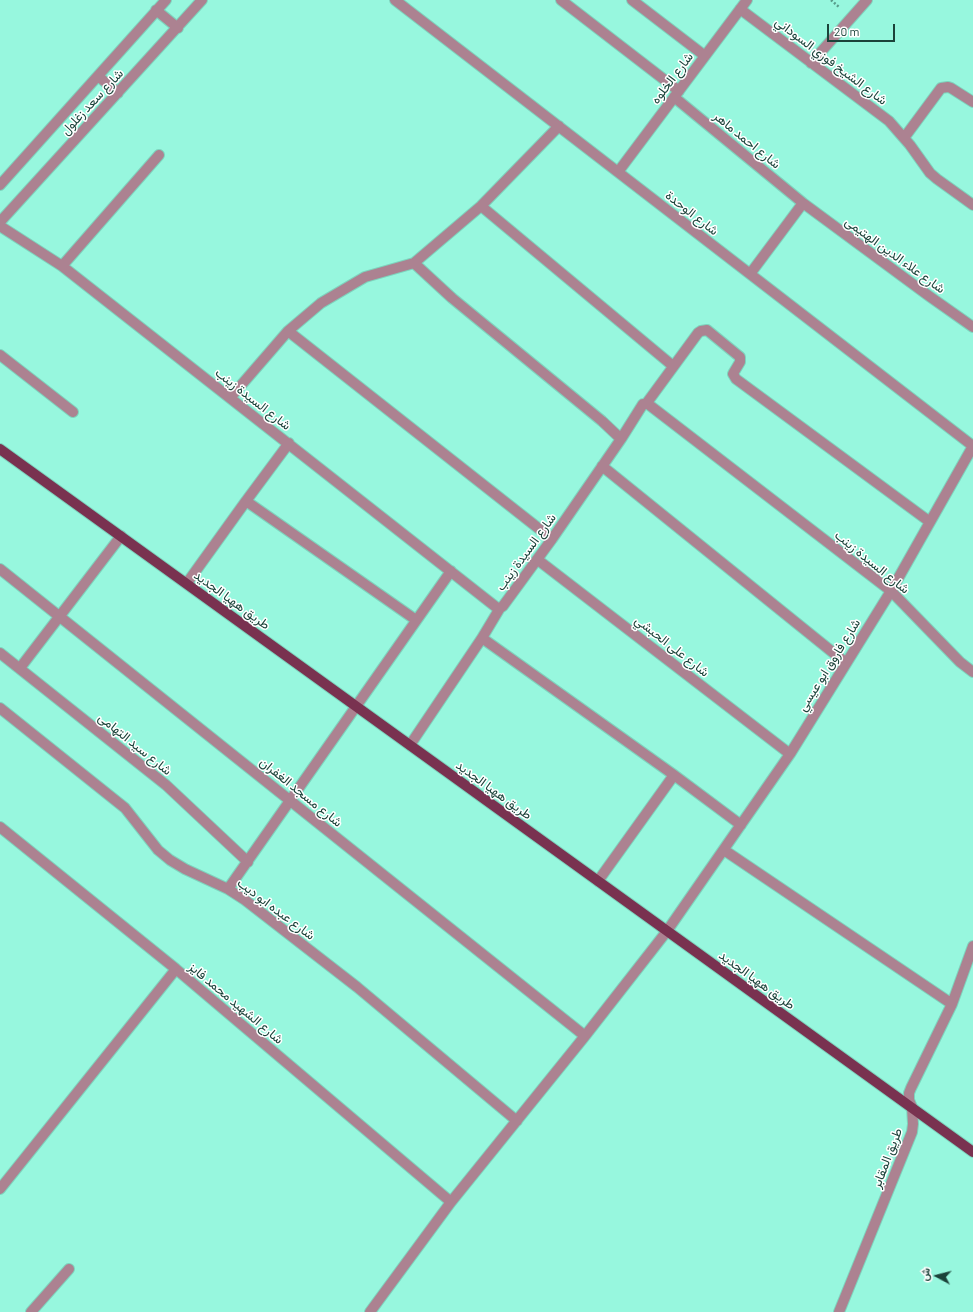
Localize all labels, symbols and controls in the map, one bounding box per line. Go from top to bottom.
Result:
street label: شارع الشيخ فوزي السوداني [772,14,890,108]
scale bar [829,16,897,42]
text: 20 m [834,24,860,38]
street label: شارع الخلوه [648,49,696,107]
street label: شارع سعد زغلول [58,66,126,138]
street label: شارع احمد ماهر [710,108,784,172]
street label: شارع الوحدة [662,187,722,239]
street label: شارع علاء الدين الهتيمى [842,213,948,297]
street label: شارع السيدة زينب [212,365,294,433]
street label: شارع السيدة زينب [493,510,559,594]
street label: شارع السيدة زينب [831,527,913,597]
street label: طريق ههيا الجديد [191,567,273,633]
street label: شارع على الحبشي [632,612,712,680]
street label: شارع فاروق ابو عيسي [794,616,864,714]
street label: شارع سيد التهامى [95,710,175,778]
street label: شارع مسجد الغفران [257,754,345,830]
street label: طريق ههيا الجديد [453,757,535,823]
street label: شارع عبده ابو ديب [234,875,318,943]
street label: طريق ههيا الجديد [716,947,798,1013]
street label: شارع الشهيد محمد فايز [185,959,287,1047]
street label: طريق المقابر [868,1126,906,1190]
north arrow [917,1256,957,1296]
text: ش [917,1267,932,1282]

